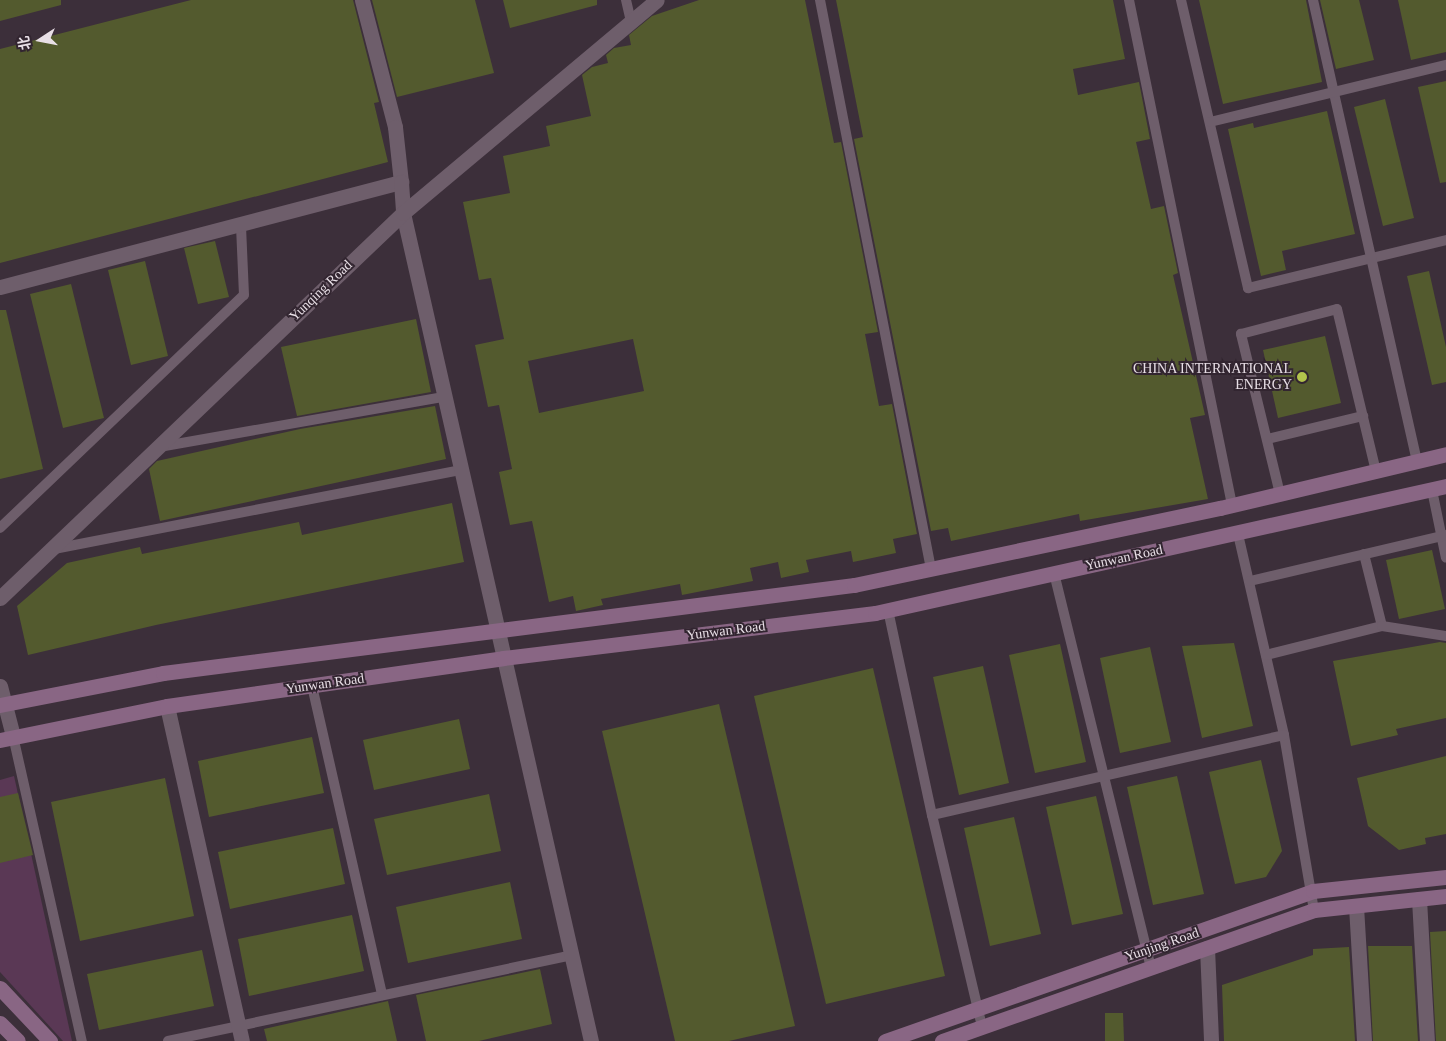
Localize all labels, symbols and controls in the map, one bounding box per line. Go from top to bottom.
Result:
north arrow [15,15,65,65]
text: 北 [16,35,33,51]
street label: Yunqing Road [286,257,356,325]
place label: CHINA INTERNATIONAL ENERGY [1132,361,1292,394]
marker: CHINA INTERNATIONAL ENERGY [1296,371,1308,383]
street label: Yunwan Road [1084,542,1164,574]
street label: Yunwan Road [686,618,766,644]
street label: Yunwan Road [285,670,365,698]
street label: Yunjing Road [1123,924,1201,966]

